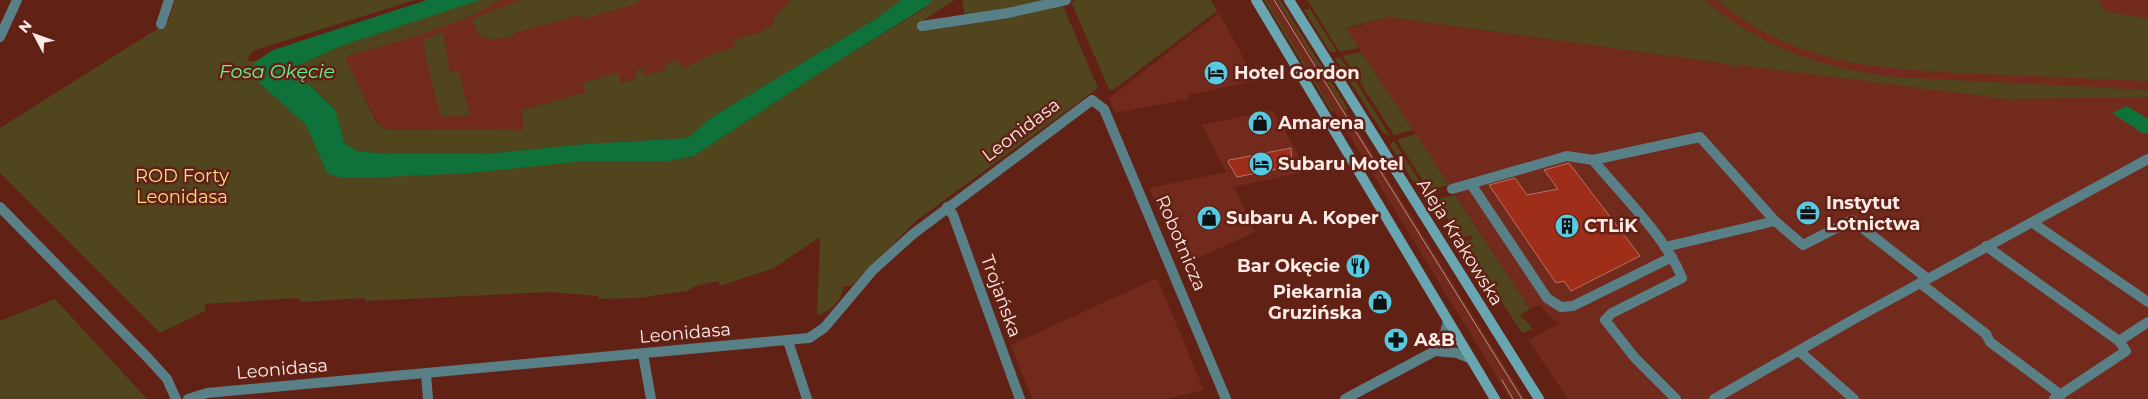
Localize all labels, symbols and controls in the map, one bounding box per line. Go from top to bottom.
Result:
north arrow [10,10,60,60]
text: N [15,16,36,37]
water label: Fosa Okęcie [219,60,335,83]
hotel icon: Hotel Gordon [1203,60,1229,86]
place label: Hotel Gordon [1234,62,1360,84]
street label: Leonidasa [978,94,1064,166]
shop icon: Amarena [1247,110,1273,136]
place label: Amarena [1277,112,1364,134]
hotel icon: Subaru Motel [1248,151,1274,177]
place label: Subaru Motel [1278,153,1404,175]
park label: ROD Forty Leonidasa [135,165,229,208]
street label: Aleja Krakowska [1412,174,1508,310]
street label: Robotnicza [1151,192,1211,294]
place label: Instytut Lotnictwa [1826,192,1920,235]
office icon: Instytut Lotnictwa [1795,200,1821,226]
shop icon: Subaru A. Koper [1196,205,1222,231]
place label: Subaru A. Koper [1226,207,1379,229]
building icon: CTLiK [1554,213,1580,239]
place label: CTLiK [1584,215,1638,237]
street label: Trojańska [976,252,1026,340]
restaurant icon: Bar Okęcie [1345,253,1371,279]
place label: Bar Okęcie [1237,255,1340,277]
place label: Piekarnia Gruzińska [1268,281,1362,324]
shop icon: Piekarnia Gruzińska [1367,289,1393,315]
street label: Leonidasa [638,318,732,348]
pharmacy icon: A&B [1383,327,1409,353]
place label: A&B [1413,329,1455,351]
street label: Leonidasa [235,354,329,384]

